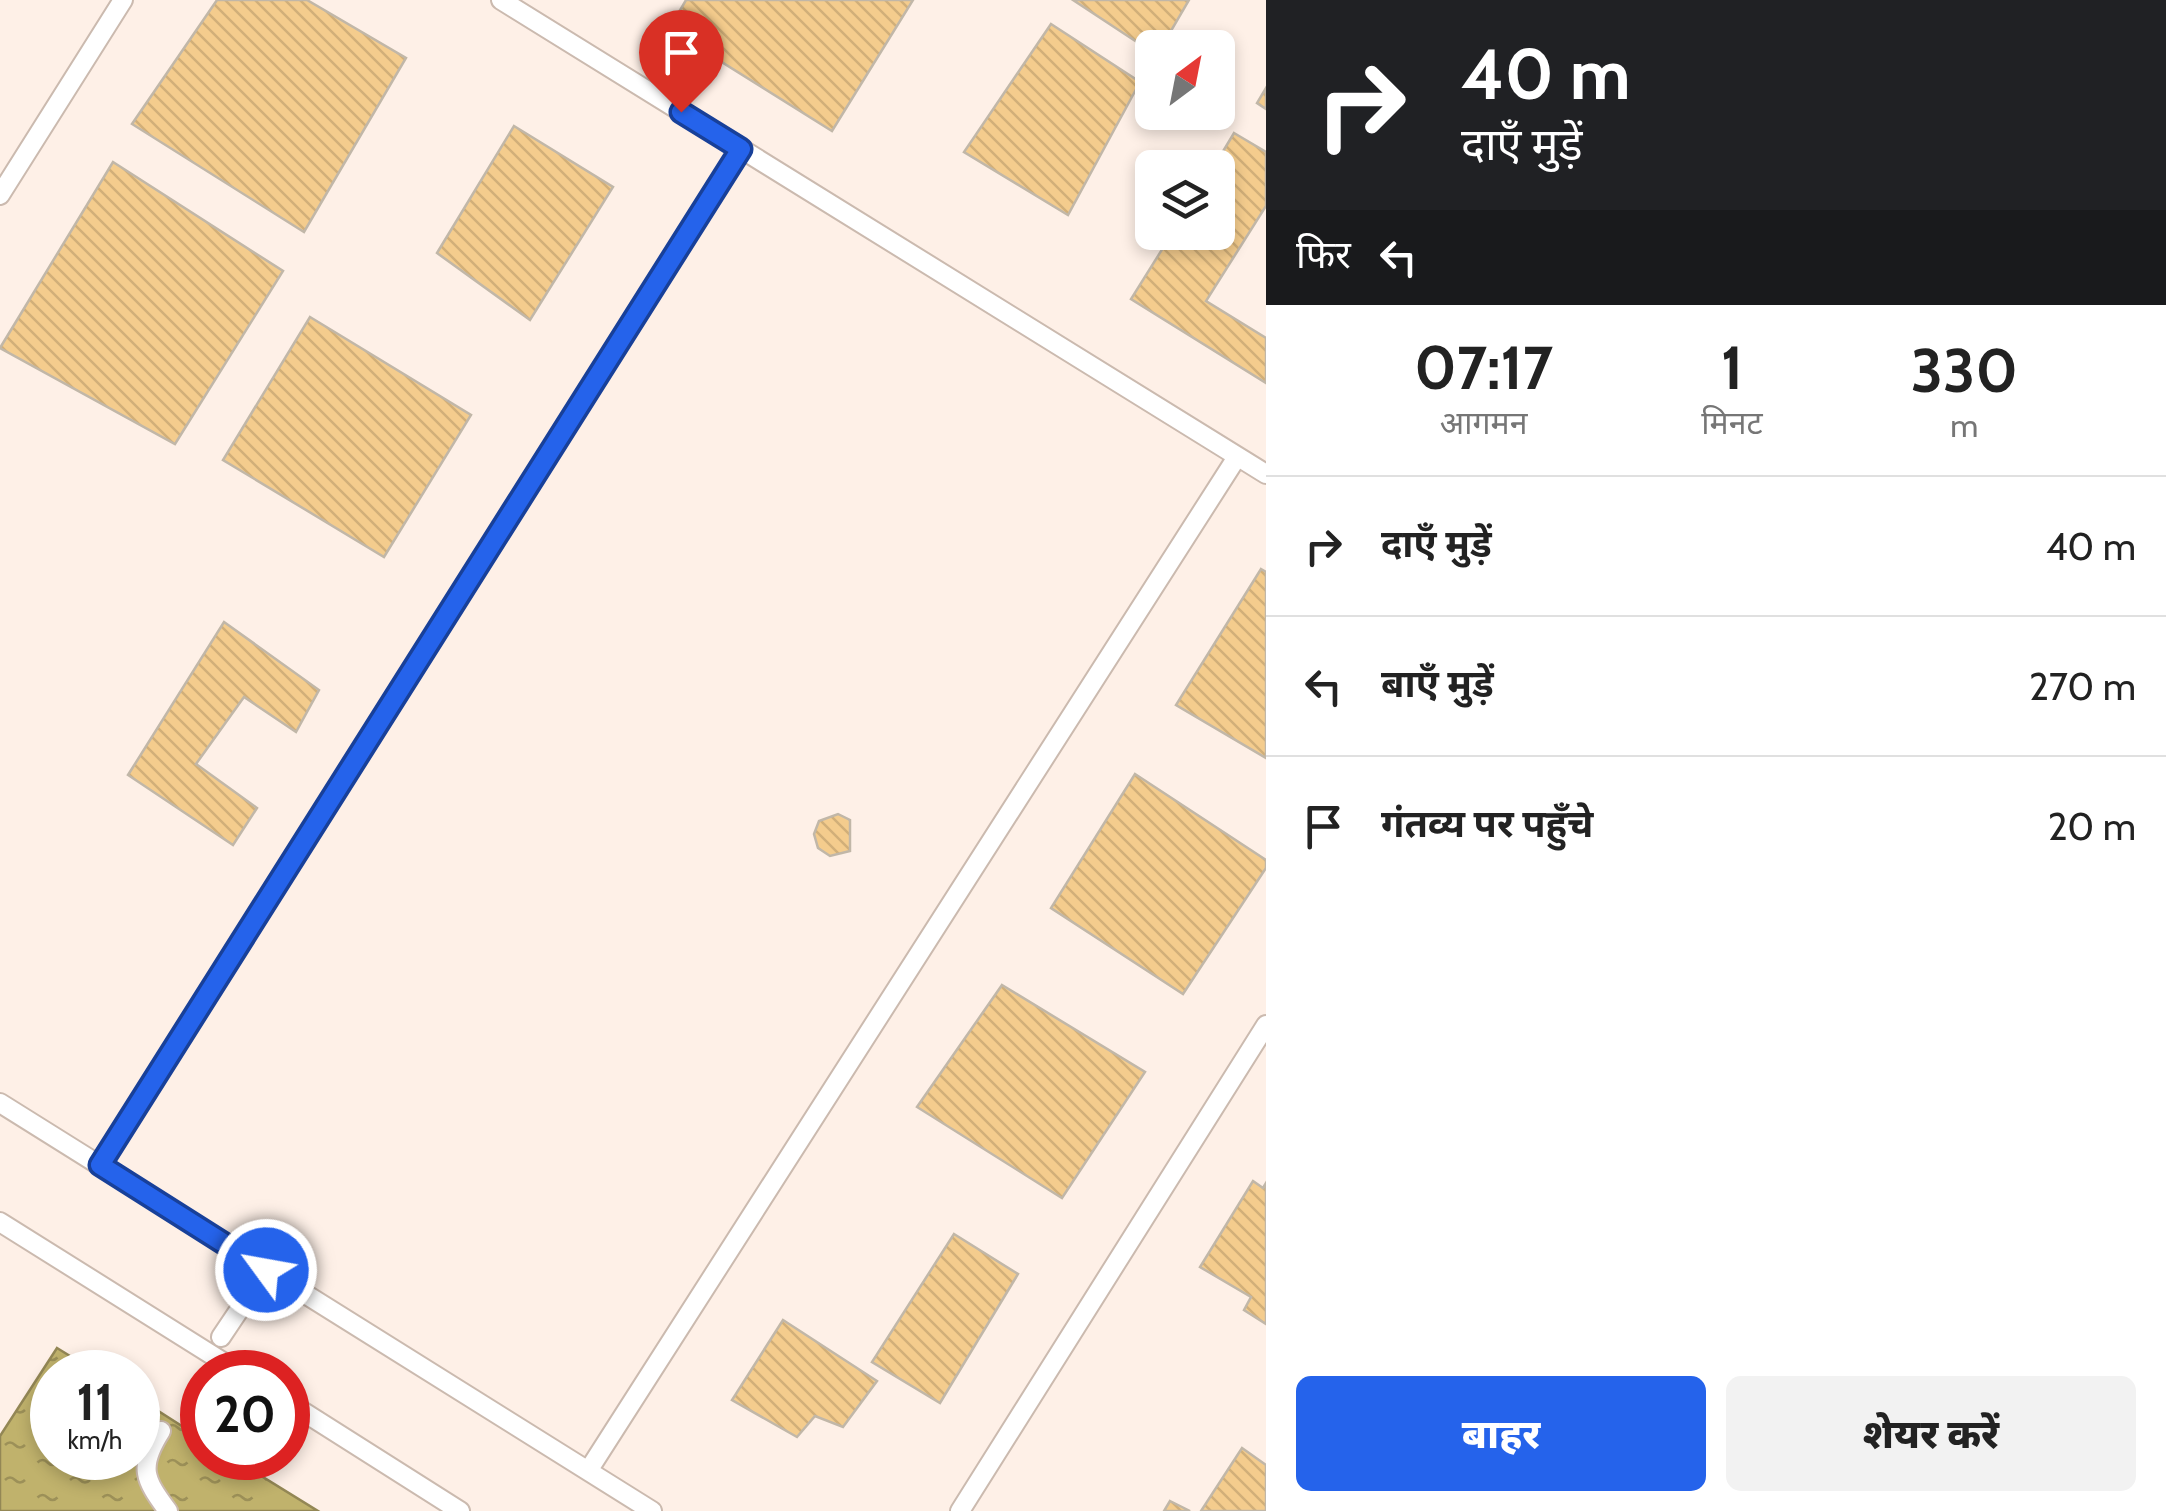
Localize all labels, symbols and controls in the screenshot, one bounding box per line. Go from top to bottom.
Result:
pin [639,10,724,113]
icon: arrive [654,25,709,80]
north arrow [1135,30,1235,130]
map controls [1135,30,1235,250]
text: 40 m [1461,31,1630,117]
icon: right [1296,40,1426,170]
text: दाएँ मुड़ें [1461,117,1583,171]
button: layers [1135,150,1235,250]
icon: left [1371,230,1426,285]
text: फिर [1296,231,1351,278]
text: 07:17 [1414,331,1553,404]
text: 1 [1721,331,1743,404]
text: 330 [1911,334,2018,407]
text: आगमन [1440,403,1527,442]
text: मिनट [1701,403,1763,442]
text: m [1950,406,1978,445]
icon: right [1296,519,1351,574]
text: दाएँ मुड़ें [1381,520,1492,567]
text: 40 m [2046,523,2136,570]
icon: left [1296,659,1351,714]
text: बाएँ मुड़ें [1381,660,1494,707]
text: 270 m [2029,663,2136,710]
icon: arrive [1296,799,1351,854]
text: गंतव्य पर पहुँचे [1381,800,1593,847]
text: 20 m [2048,803,2136,850]
position arrow [214,1218,318,1322]
speed limit sign: 20 [180,1350,310,1480]
text: 11 [77,1372,113,1433]
button: बाहर [1296,1376,1706,1491]
button: शेयर करें [1726,1376,2136,1491]
text: km/h [68,1425,122,1455]

